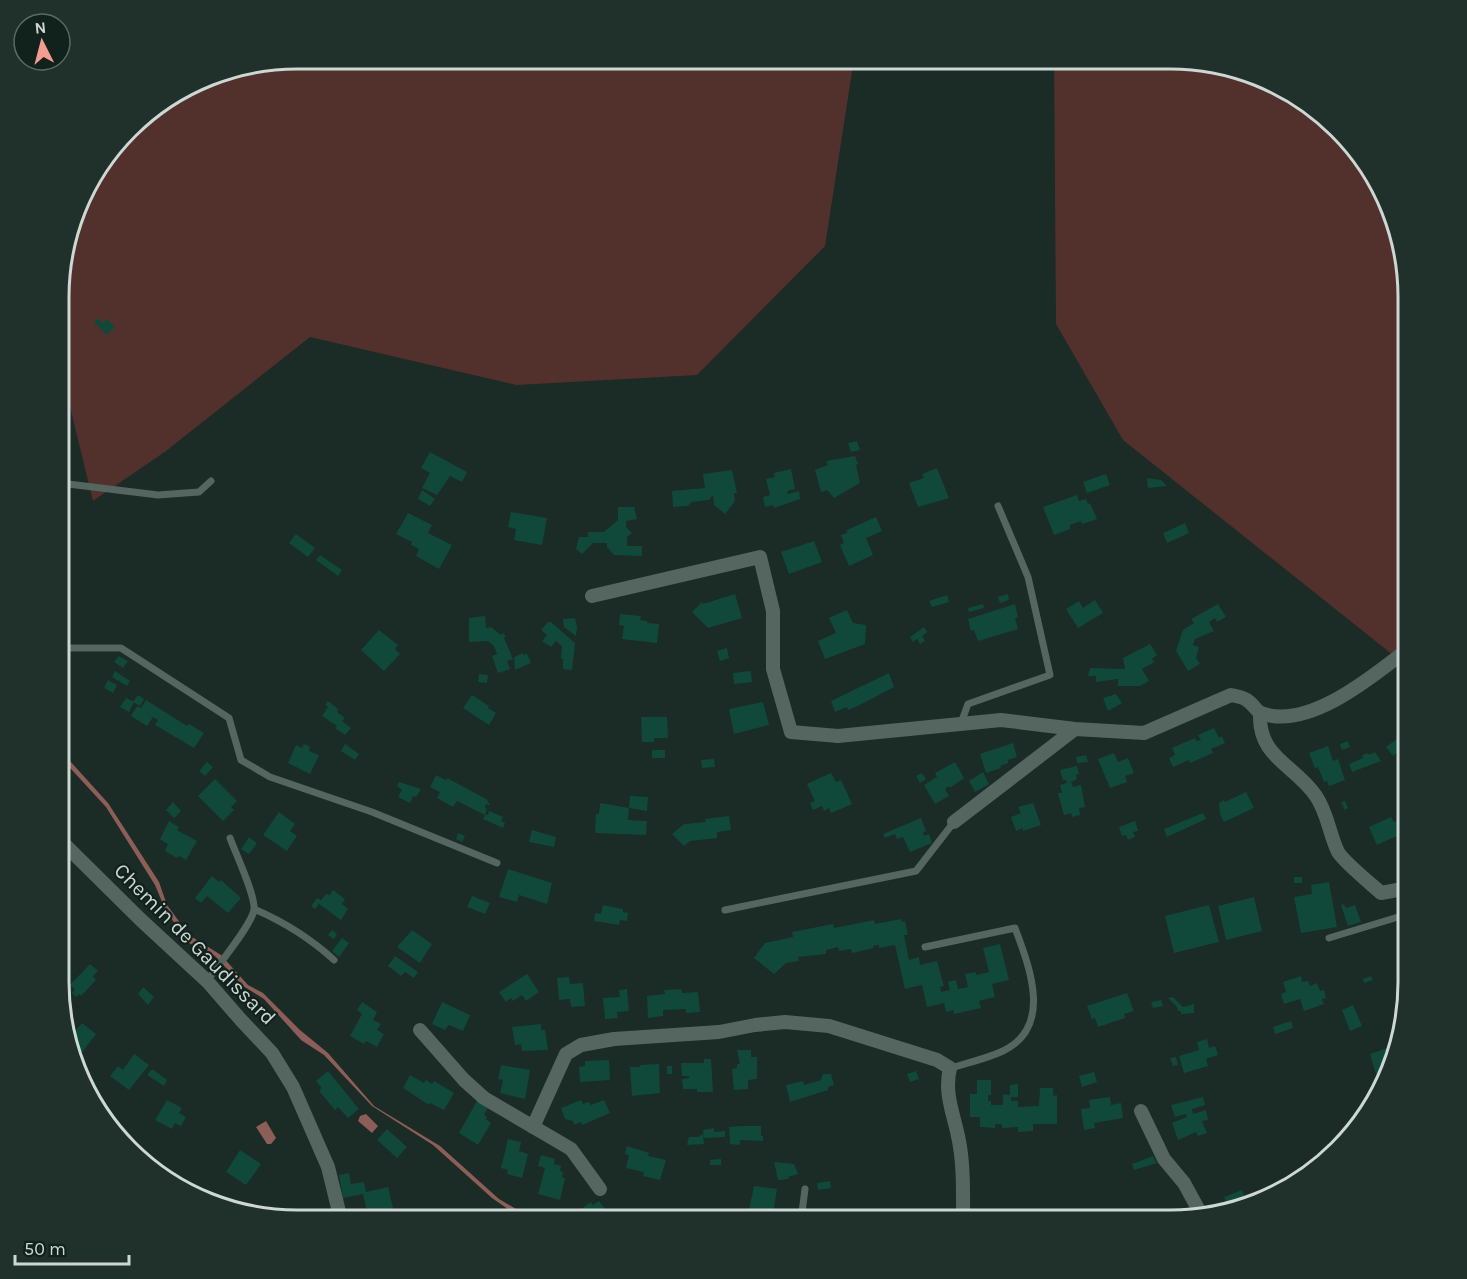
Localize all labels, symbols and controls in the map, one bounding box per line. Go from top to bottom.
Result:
north arrow [12,12,72,72]
text: N [34,18,47,38]
street label: Chemin de Gaudissard [109,858,281,1030]
scale bar [15,1228,129,1266]
text: 50 m [24,1238,66,1260]

